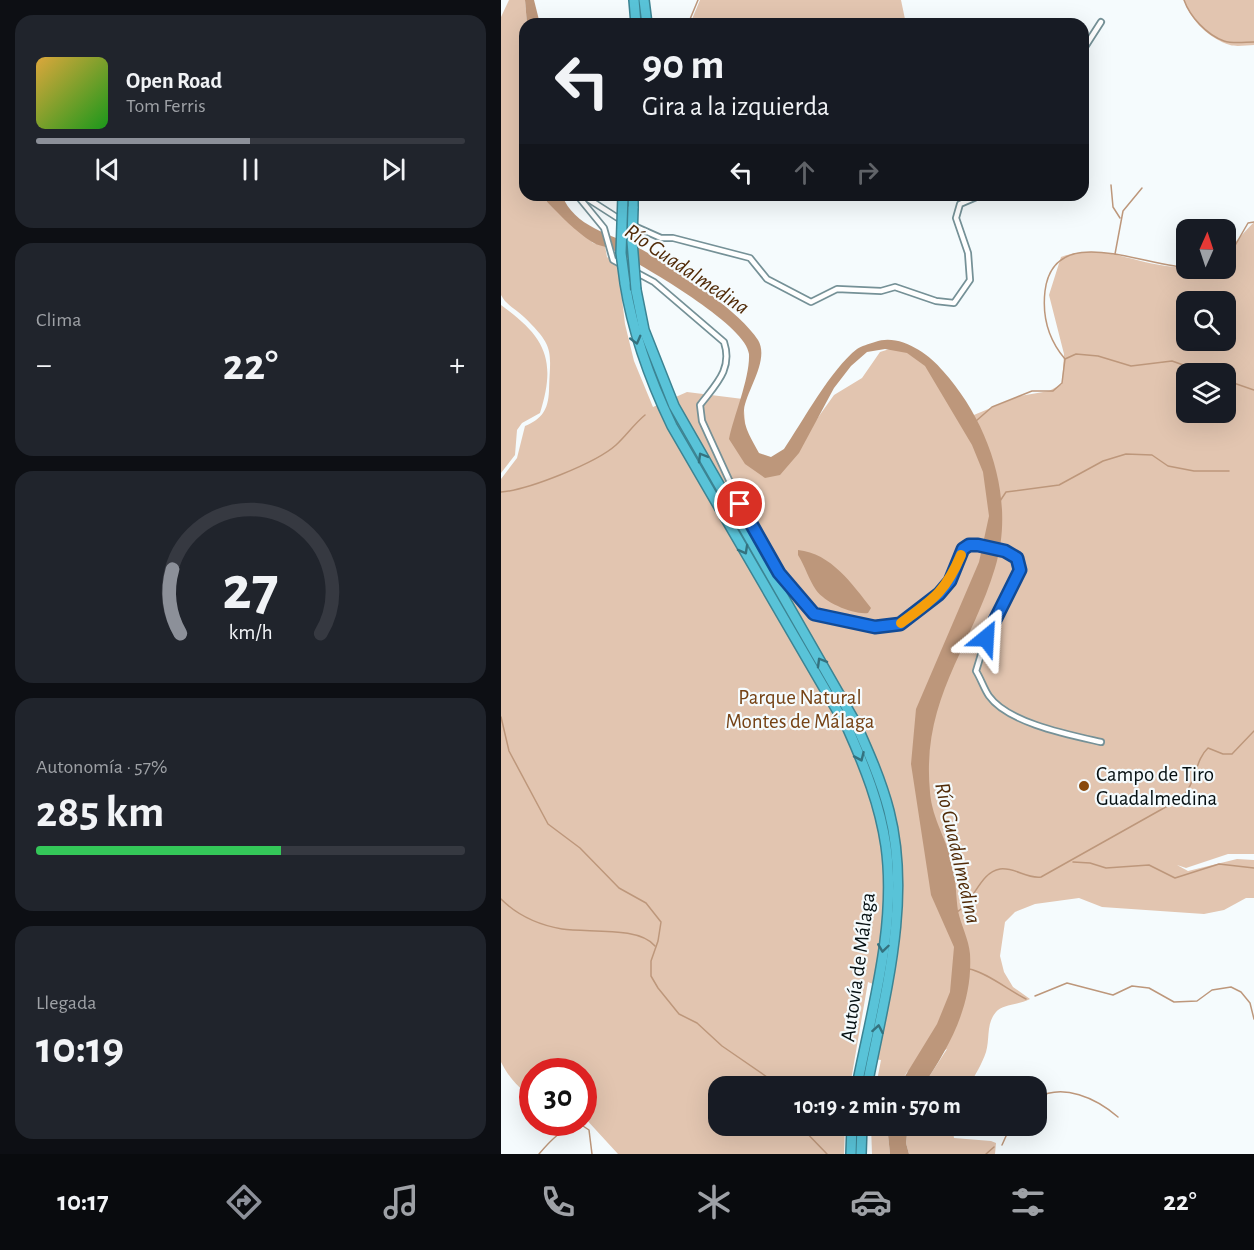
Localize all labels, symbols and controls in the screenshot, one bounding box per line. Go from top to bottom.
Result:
icon: left [543,42,621,120]
text: 90 m [642,44,724,86]
text: Open Road [126,70,222,92]
text: Gira a la izquierda [642,93,830,120]
text: Tom Ferris [126,96,206,116]
icon: previous [91,153,124,186]
icon: pause [234,153,267,186]
icon: next [377,153,410,186]
icon: left [725,156,758,189]
icon: ahead [788,156,821,189]
icon: right [851,156,884,189]
north arrow [1176,219,1236,279]
map controls [1176,219,1236,423]
water label: Río Guadalmedina [621,220,753,318]
button: search [1176,291,1236,351]
text: Clima [36,310,81,330]
one-way arrow [629,335,642,345]
text: 22° [223,343,278,388]
text: − [36,349,52,382]
text: + [449,349,465,382]
button: layers [1176,363,1236,423]
one-way arrow [698,453,709,463]
pin [714,478,765,529]
icon: arrive [723,487,756,520]
one-way arrow [737,544,748,555]
text: 27 [222,558,279,620]
position arrow [954,606,1018,670]
text: km/h [228,622,273,643]
one-way arrow [817,658,828,668]
park label: Parque Natural Montes de Málaga [725,687,875,732]
one-way arrow [853,750,865,761]
text: Autonomía · 57% [36,757,167,777]
place label: Campo de Tiro Guadalmedina [1096,764,1218,809]
marker: Campo de Tiro Guadalmedina [1077,779,1091,793]
water label: Río Guadalmedina [931,780,985,926]
text: 285 km [36,790,164,835]
street label: Autovía de Málaga [837,891,879,1043]
one-way arrow [877,943,889,952]
text: Llegada [36,993,97,1013]
one-way arrow [871,1024,884,1034]
text: 10:19 [36,1026,124,1071]
speed limit sign: 30 [519,1058,597,1136]
text: 10:19 · 2 min · 570 m [794,1095,961,1117]
icon: directions [223,1181,265,1223]
icon: music [380,1181,422,1223]
icon: phone [537,1181,579,1223]
icon: climate [693,1181,735,1223]
icon: car [850,1181,892,1223]
icon: filters [1007,1181,1049,1223]
text: 10:17 [57,1188,109,1215]
text: 22° [1163,1188,1197,1215]

